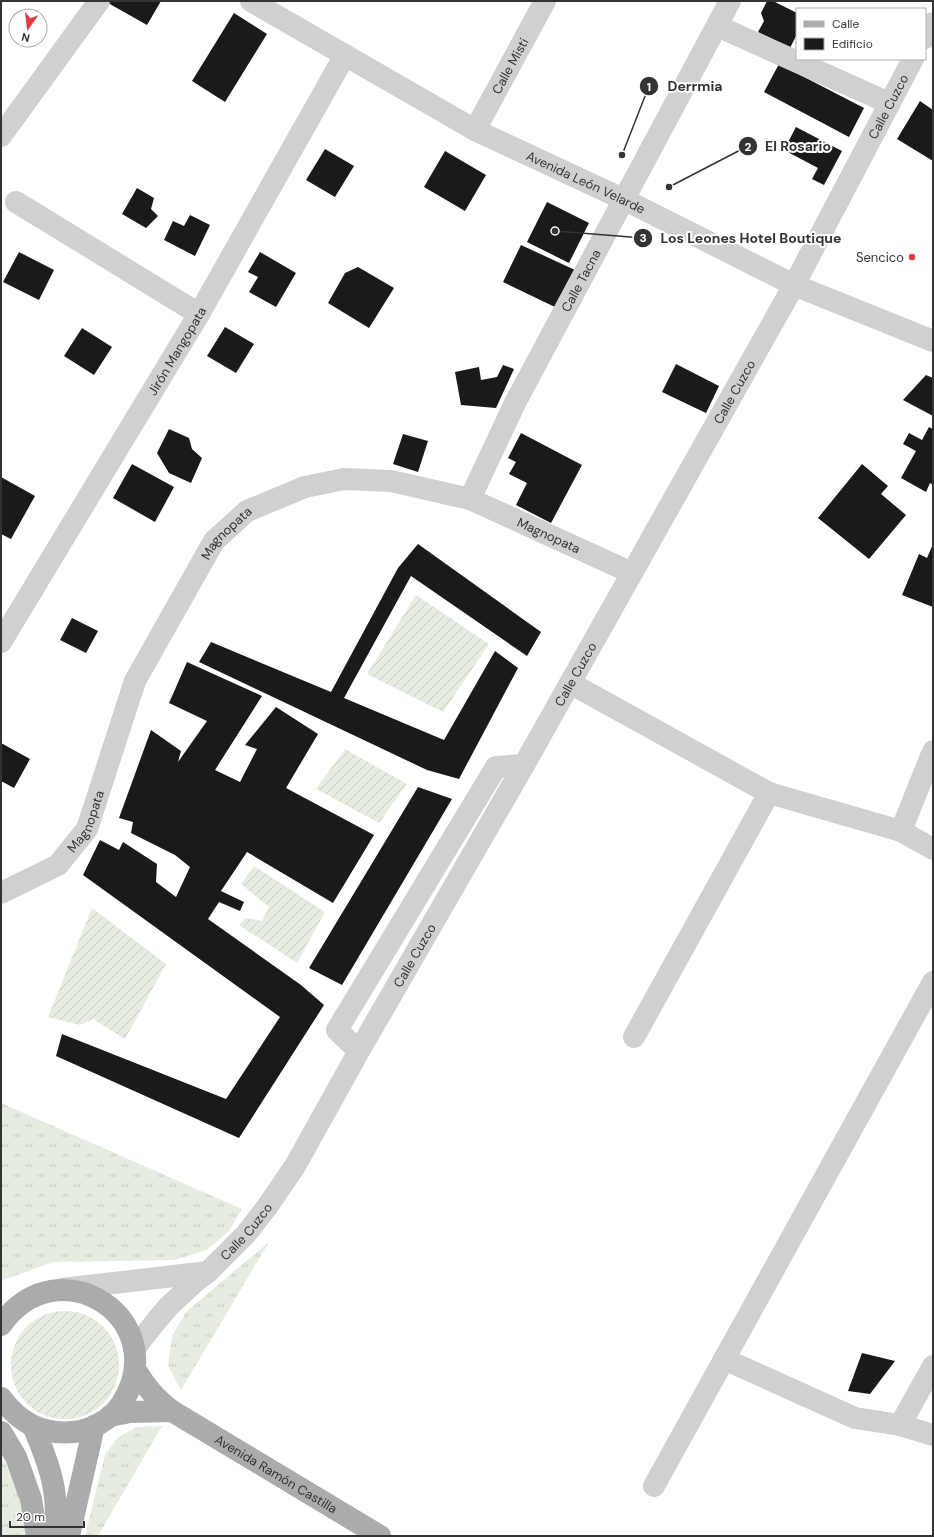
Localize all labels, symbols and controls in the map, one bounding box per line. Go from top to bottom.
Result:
north arrow [8,8,48,48]
legend [796,8,926,60]
text: Calle [832,16,859,32]
text: N [20,30,31,45]
street label: Calle Misti [488,35,532,97]
text: Edificio [832,36,873,52]
street label: Calle Cuzco [864,71,913,142]
callout: Derrmia [639,73,730,99]
text: Derrmia [668,77,723,95]
text: 1 [647,79,651,95]
callout: El Rosario [738,133,839,159]
text: El Rosario [765,137,831,155]
text: 2 [745,139,752,155]
street label: Avenida León Velarde [524,147,648,218]
callout: Los Leones Hotel Boutique [633,225,850,251]
text: Los Leones Hotel Boutique [661,229,841,247]
text: 3 [639,230,647,246]
street label: Calle Tacna [557,246,605,315]
place label: Sencico [856,249,904,266]
marker: Sencico [907,252,917,262]
street label: Jirón Mangopata [144,304,210,399]
street label: Calle Cuzco [710,357,759,427]
street label: Magnopata [197,503,255,563]
street label: Magnopata [514,514,583,557]
street label: Calle Cuzco [551,639,601,709]
street label: Magnopata [63,788,108,856]
street label: Calle Cuzco [390,920,440,990]
street label: Calle Cuzco [217,1199,276,1264]
street label: Avenida Ramón Castilla [212,1431,340,1517]
scale bar [10,1503,84,1529]
text: 20 m [16,1509,45,1525]

